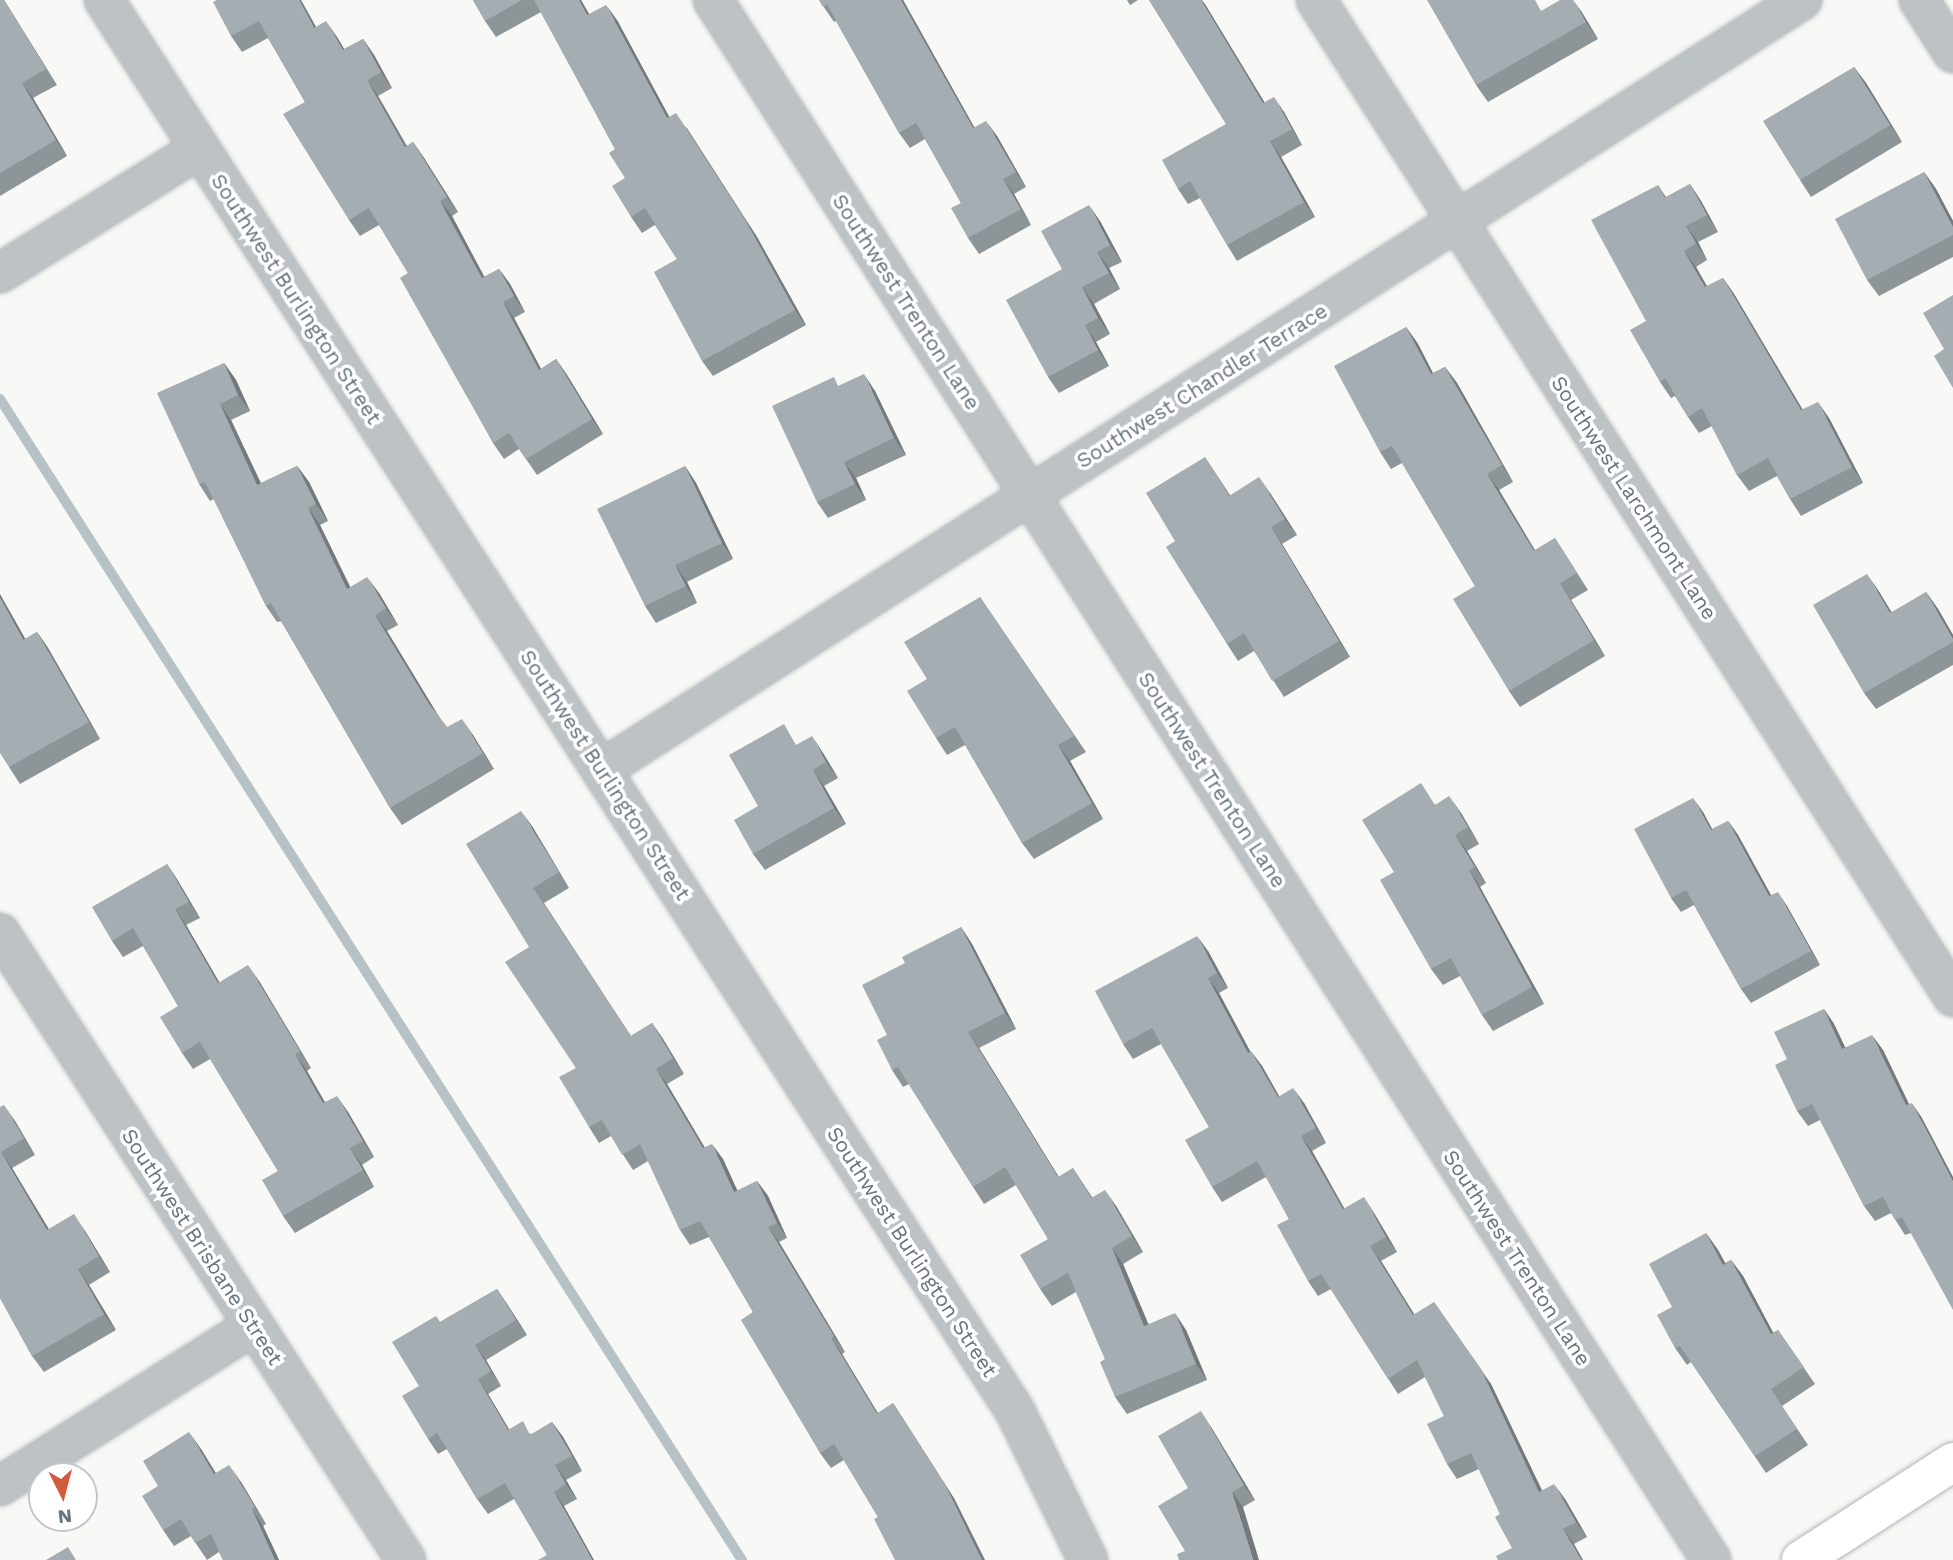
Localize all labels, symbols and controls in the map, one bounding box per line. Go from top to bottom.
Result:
street label: Southwest Burlington Street [206,169,386,429]
street label: Southwest Trenton Lane [827,189,985,415]
street label: Southwest Chandler Terrace [1072,298,1332,474]
street label: Southwest Larchmont Lane [1546,371,1722,625]
street label: Southwest Burlington Street [515,645,695,905]
street label: Southwest Trenton Lane [1133,667,1291,893]
street label: Southwest Burlington Street [822,1122,1002,1382]
street label: Southwest Brisbane Street [116,1124,288,1370]
street label: Southwest Trenton Lane [1438,1145,1596,1371]
north arrow [28,1462,98,1532]
text: N [57,1504,73,1529]

